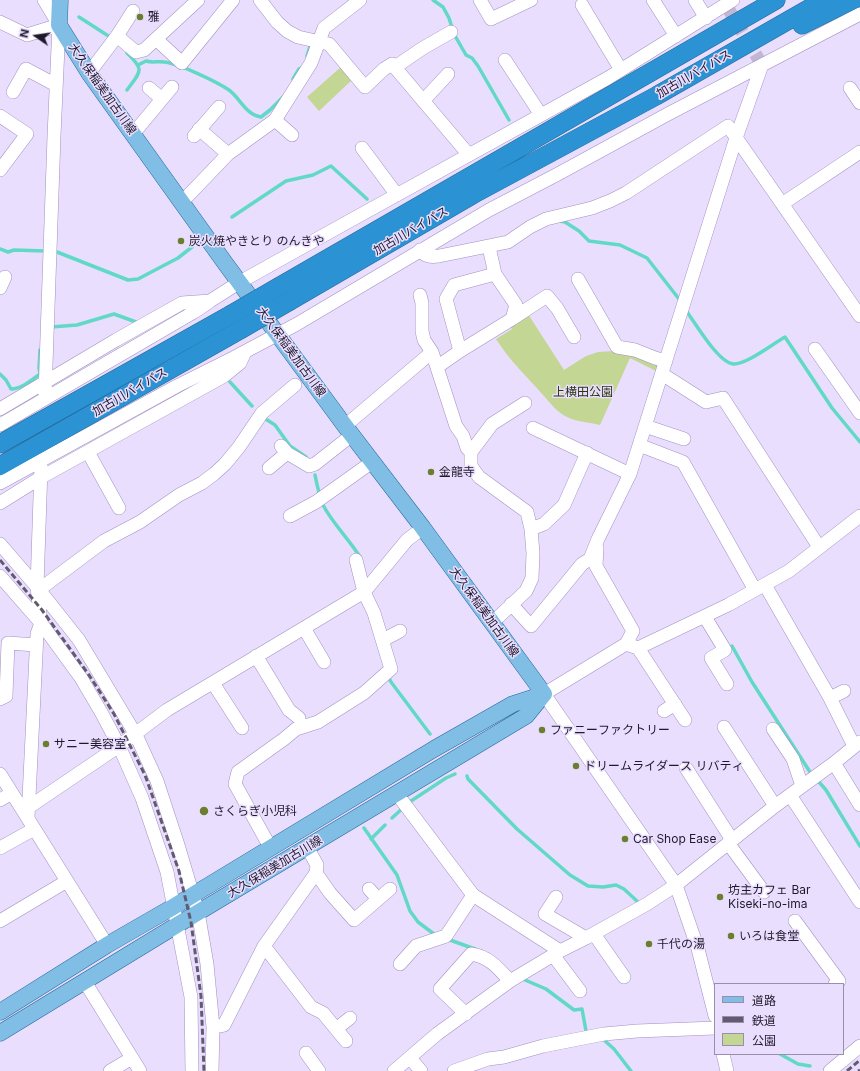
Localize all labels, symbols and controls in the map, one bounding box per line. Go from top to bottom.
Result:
place label: 雅 [148,10,160,24]
marker: 雅 [135,12,145,22]
north arrow [16,16,56,56]
text: N [17,28,32,39]
street label: 大久保稲美加古川線 [65,41,139,137]
street label: 加古川バイパス [654,47,734,101]
street label: 加古川バイパス [371,204,451,258]
place label: 炭火焼やきとり のんきや [189,234,324,248]
marker: 炭火焼やきとり のんきや [176,236,186,246]
street label: 大久保稲美加古川線 [253,304,329,400]
street label: 加古川バイパス [90,365,170,419]
park label: 上横田公園 [553,385,613,399]
place label: 金龍寺 [439,465,475,479]
marker: 金龍寺 [426,467,436,477]
street label: 大久保稲美加古川線 [446,564,522,660]
place label: ファニーファクトリー [550,723,670,737]
marker: ファニーファクトリー [537,725,547,735]
place label: サニー美容室 [54,737,126,751]
marker: サニー美容室 [41,739,51,749]
place label: ドリームライダース リバティ [584,759,743,773]
marker: ドリームライダース リバティ [571,761,581,771]
place label: さくらぎ小児科 [213,804,297,818]
marker: さくらぎ小児科 [198,805,210,817]
place label: Car Shop Ease [633,832,716,846]
street label: 大久保稲美加古川線 [225,833,325,901]
marker: Car Shop Ease [620,834,630,844]
place label: 坊主カフェ Bar Kiseki-no-ima [728,883,810,911]
marker: 坊主カフェ Bar Kiseki-no-ima [715,892,725,902]
place label: いろは食堂 [739,929,799,943]
marker: いろは食堂 [726,931,736,941]
place label: 千代の湯 [657,937,705,951]
marker: 千代の湯 [644,939,654,949]
legend [714,983,844,1055]
text: 道路 [752,993,776,1008]
text: 鉄道 [752,1013,776,1028]
text: 公園 [752,1033,776,1048]

